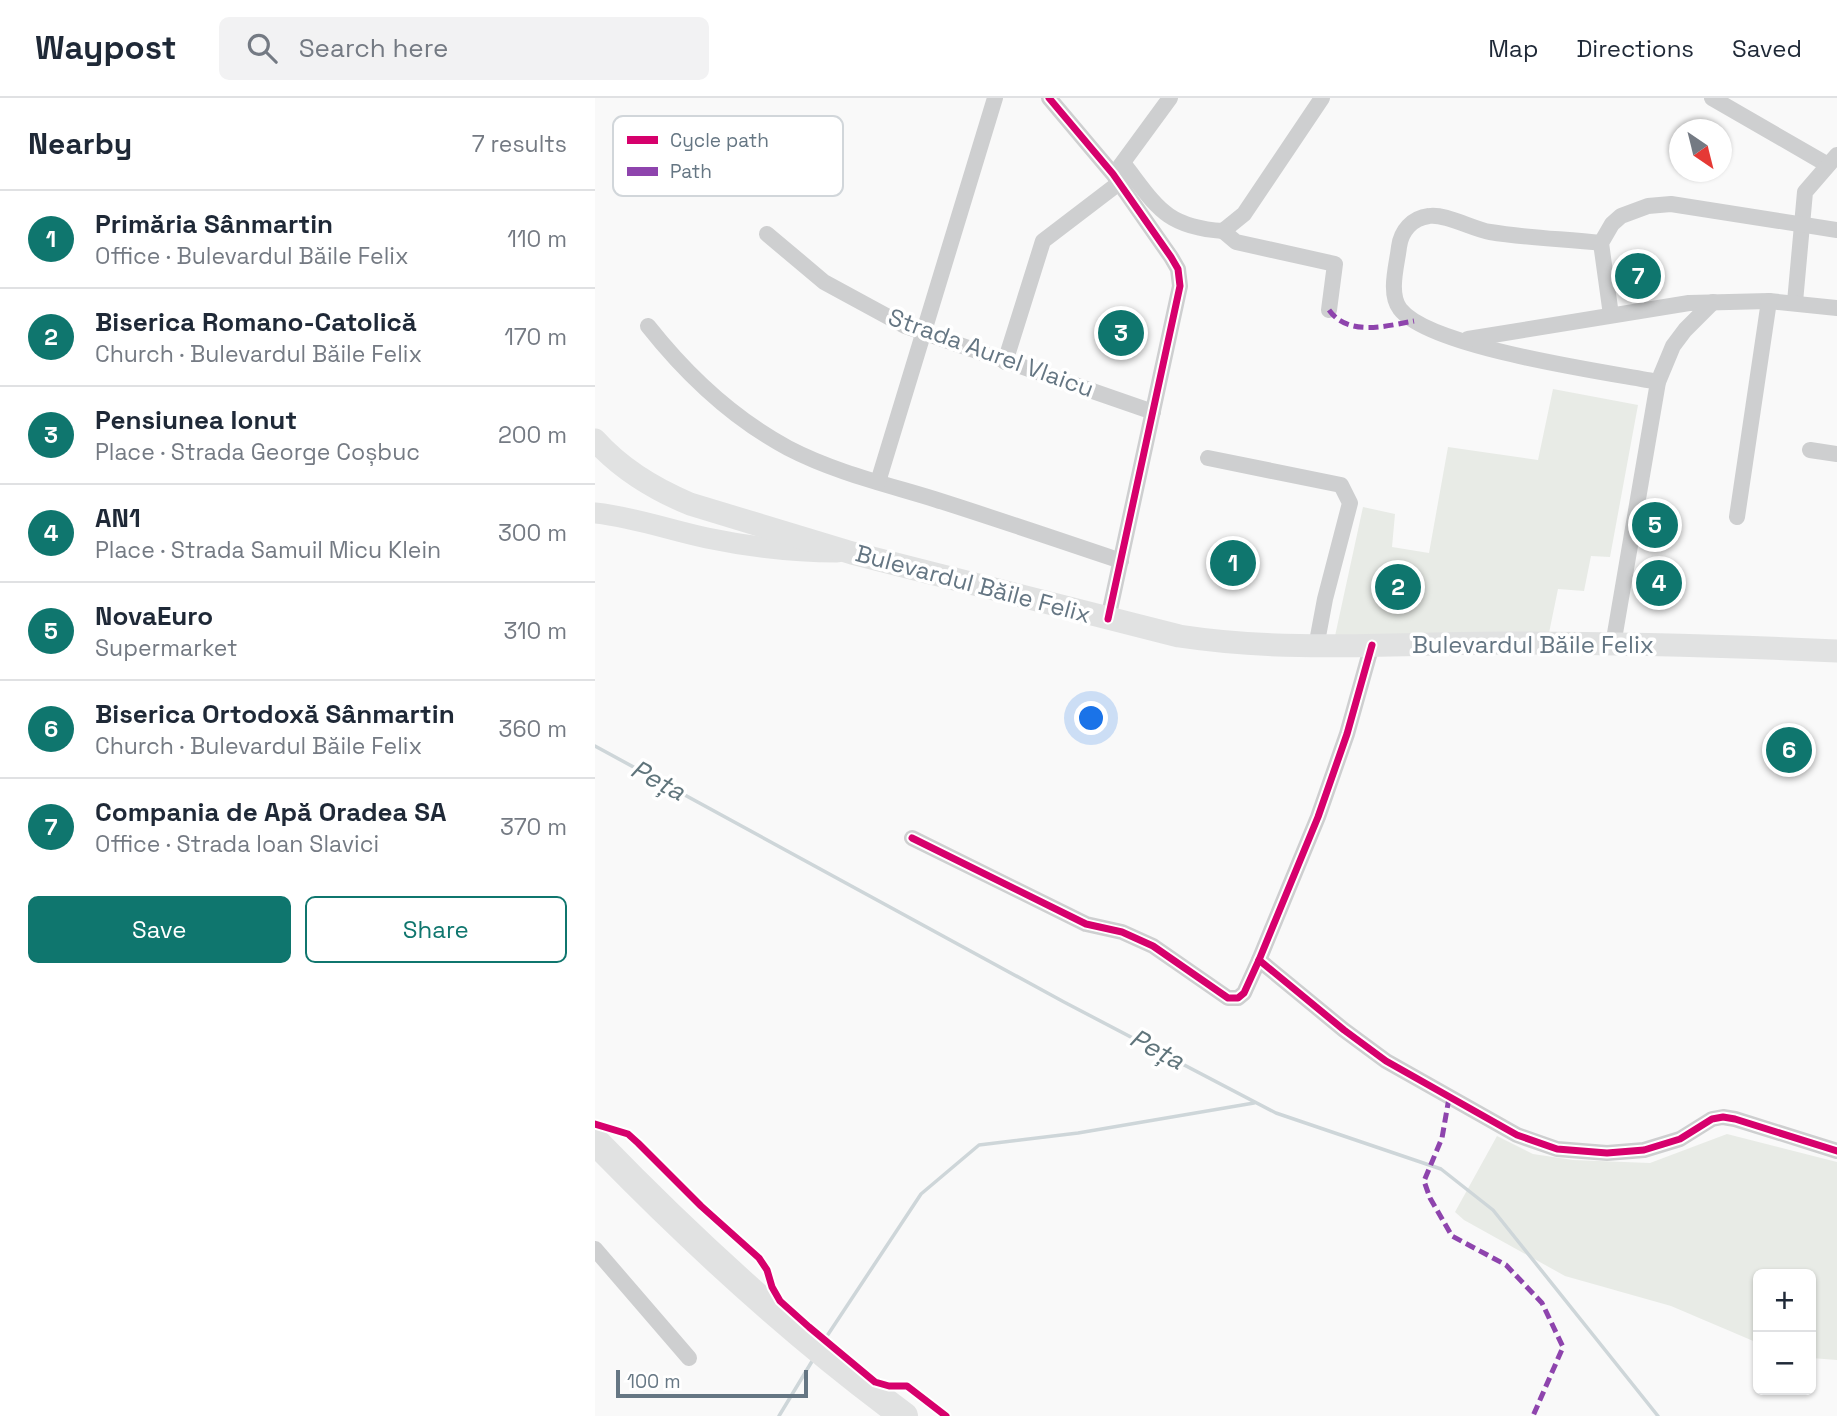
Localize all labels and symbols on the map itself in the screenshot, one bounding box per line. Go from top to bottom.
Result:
legend [613,116,843,196]
north arrow [1669,119,1732,182]
text: Cycle path [670,128,769,153]
text: Path [670,159,712,184]
pin: 7 [1615,250,1661,302]
street label: Strada Aurel Vlaicu [884,301,1098,404]
pin: 3 [1098,307,1144,359]
pin: 5 [1632,499,1678,551]
street label: Bulevardul Băile Felix [852,537,1094,630]
pin: 1 [1210,537,1256,589]
pin: 4 [1636,557,1682,609]
pin: 2 [1375,561,1421,613]
street label: Bulevardul Băile Felix [1412,629,1654,660]
your location [1074,701,1108,735]
pin: 6 [1766,724,1812,776]
water label: Peța [625,752,692,809]
water label: Peța [1124,1021,1191,1078]
scale bar [616,1367,809,1399]

